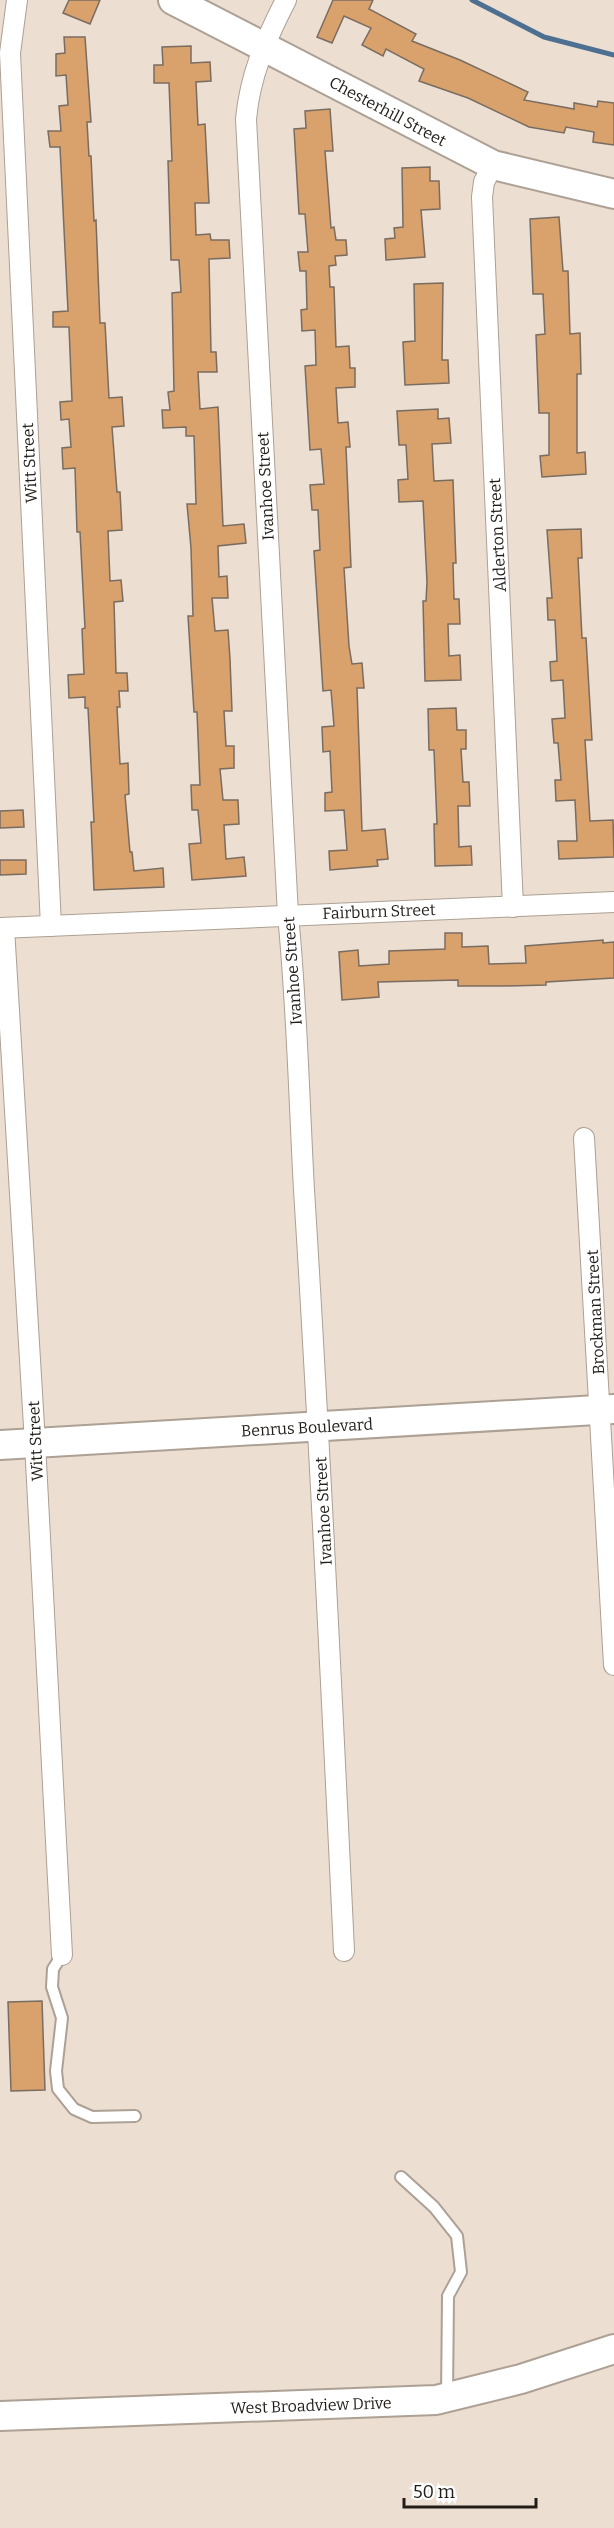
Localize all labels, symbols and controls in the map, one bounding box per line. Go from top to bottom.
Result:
street label: Chesterhill Street [326,73,450,150]
street label: Witt Street [18,422,41,504]
street label: Ivanhoe Street [253,431,278,541]
street label: Alderton Street [485,477,510,593]
street label: Fairburn Street [322,900,436,923]
street label: Ivanhoe Street [279,916,306,1026]
street label: Brockman Street [583,1249,608,1375]
street label: Witt Street [24,1400,47,1482]
street label: Benrus Boulevard [241,1415,374,1440]
street label: Ivanhoe Street [311,1456,336,1566]
street label: West Broadview Drive [230,2393,392,2418]
scale bar [404,2471,536,2509]
text: 50 m [413,2481,455,2503]

